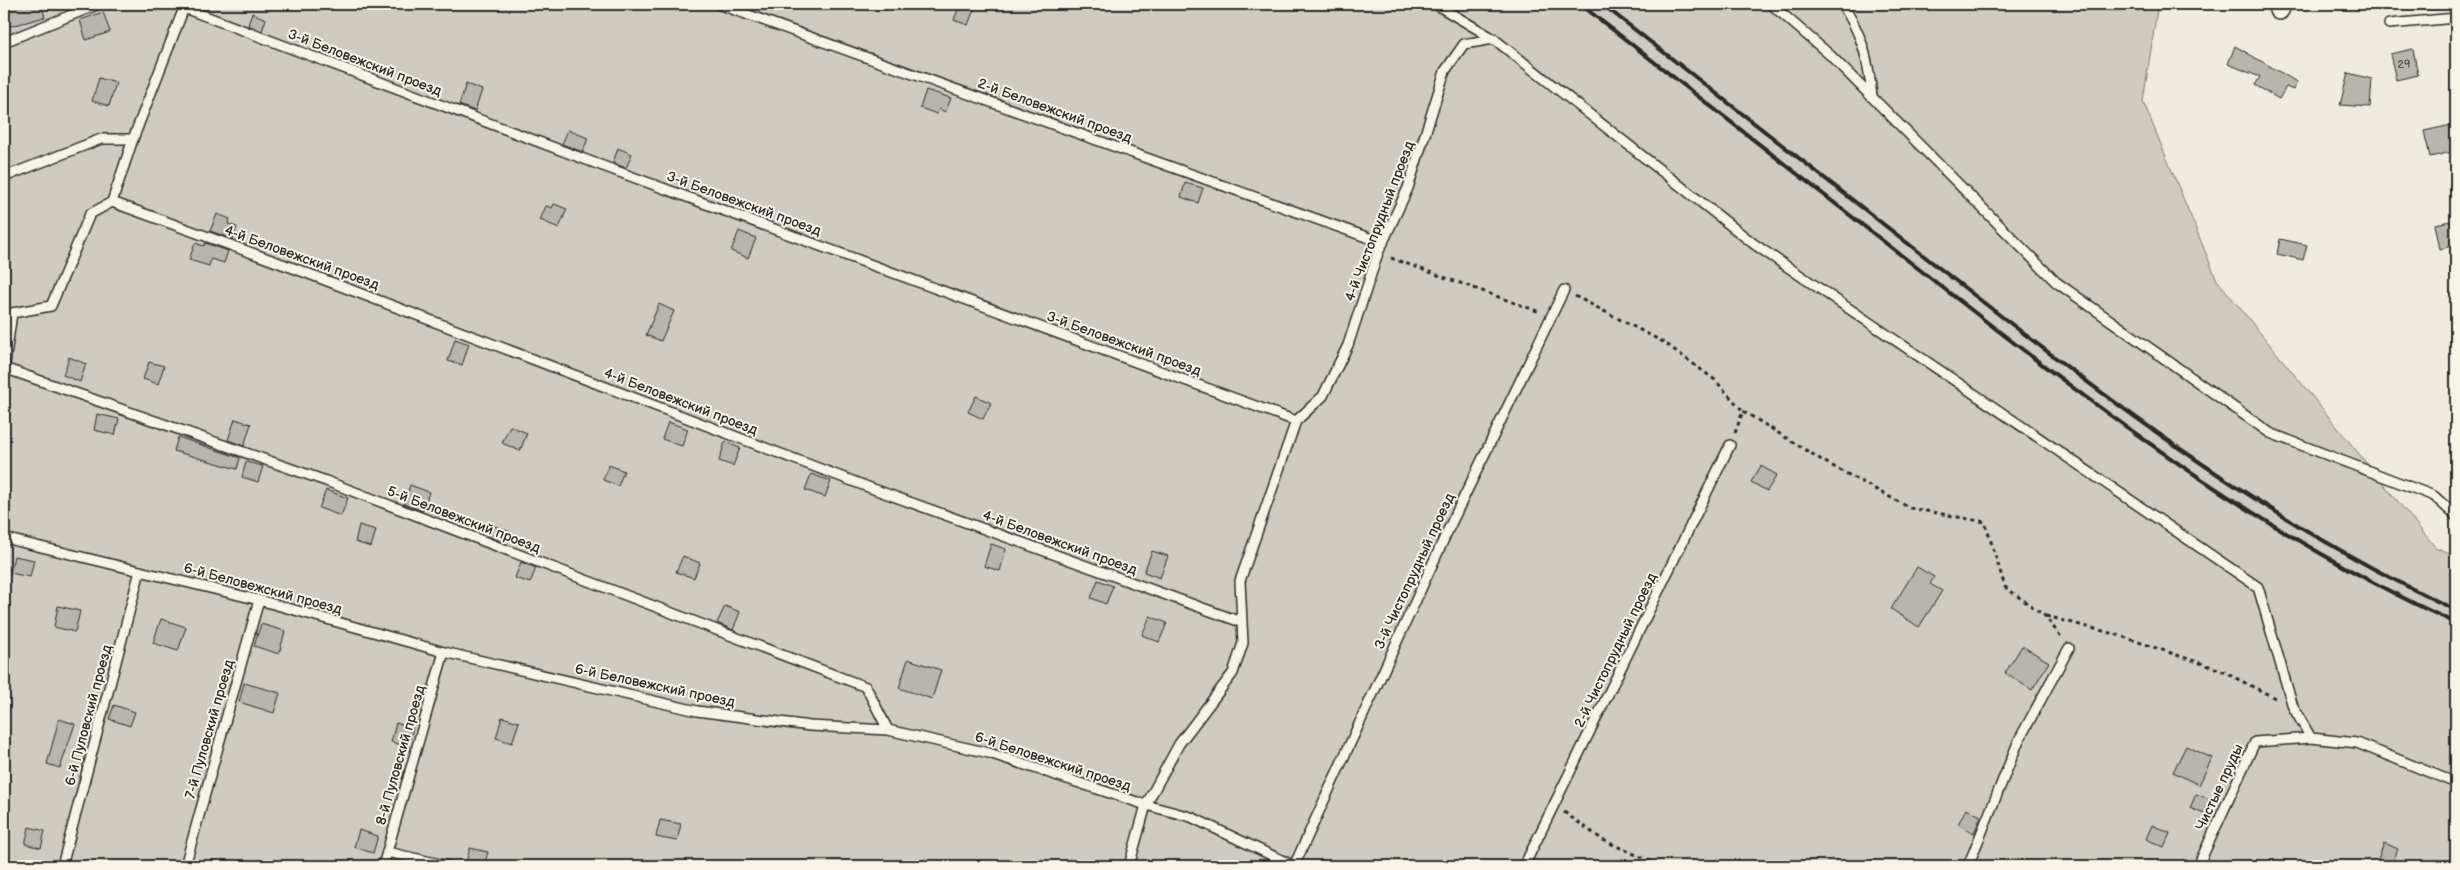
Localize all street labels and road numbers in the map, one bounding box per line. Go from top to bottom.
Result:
street label: 3-й Беловежский проезд [286,25,444,100]
street label: 2-й Беловежский проезд [975,75,1135,146]
street label: 4-й Чистопрудный проезд [1341,138,1418,304]
street label: 3-й Беловежский проезд [664,168,824,240]
street label: 4-й Беловежский проезд [222,222,382,294]
street label: 3-й Беловежский проезд [1044,308,1204,380]
street label: 4-й Беловежский проезд [602,364,760,439]
street label: 5-й Беловежский проезд [385,482,543,557]
street label: 3-й Чистопрудный проезд [1371,490,1458,652]
street label: 4-й Беловежский проезд [980,507,1140,579]
street label: 6-й Беловежский проезд [182,559,344,618]
street label: 2-й Чистопрудный проезд [1571,570,1661,730]
street label: 6-й Пуловский проезд [61,642,116,787]
street label: 7-й Пуловский проезд [182,657,238,800]
street label: 6-й Беловежский проезд [573,660,737,711]
street label: 8-й Пуловский проезд [372,683,429,827]
street label: 6-й Беловежский проезд [973,728,1133,795]
street label: Чистые пруды [2192,741,2247,833]

